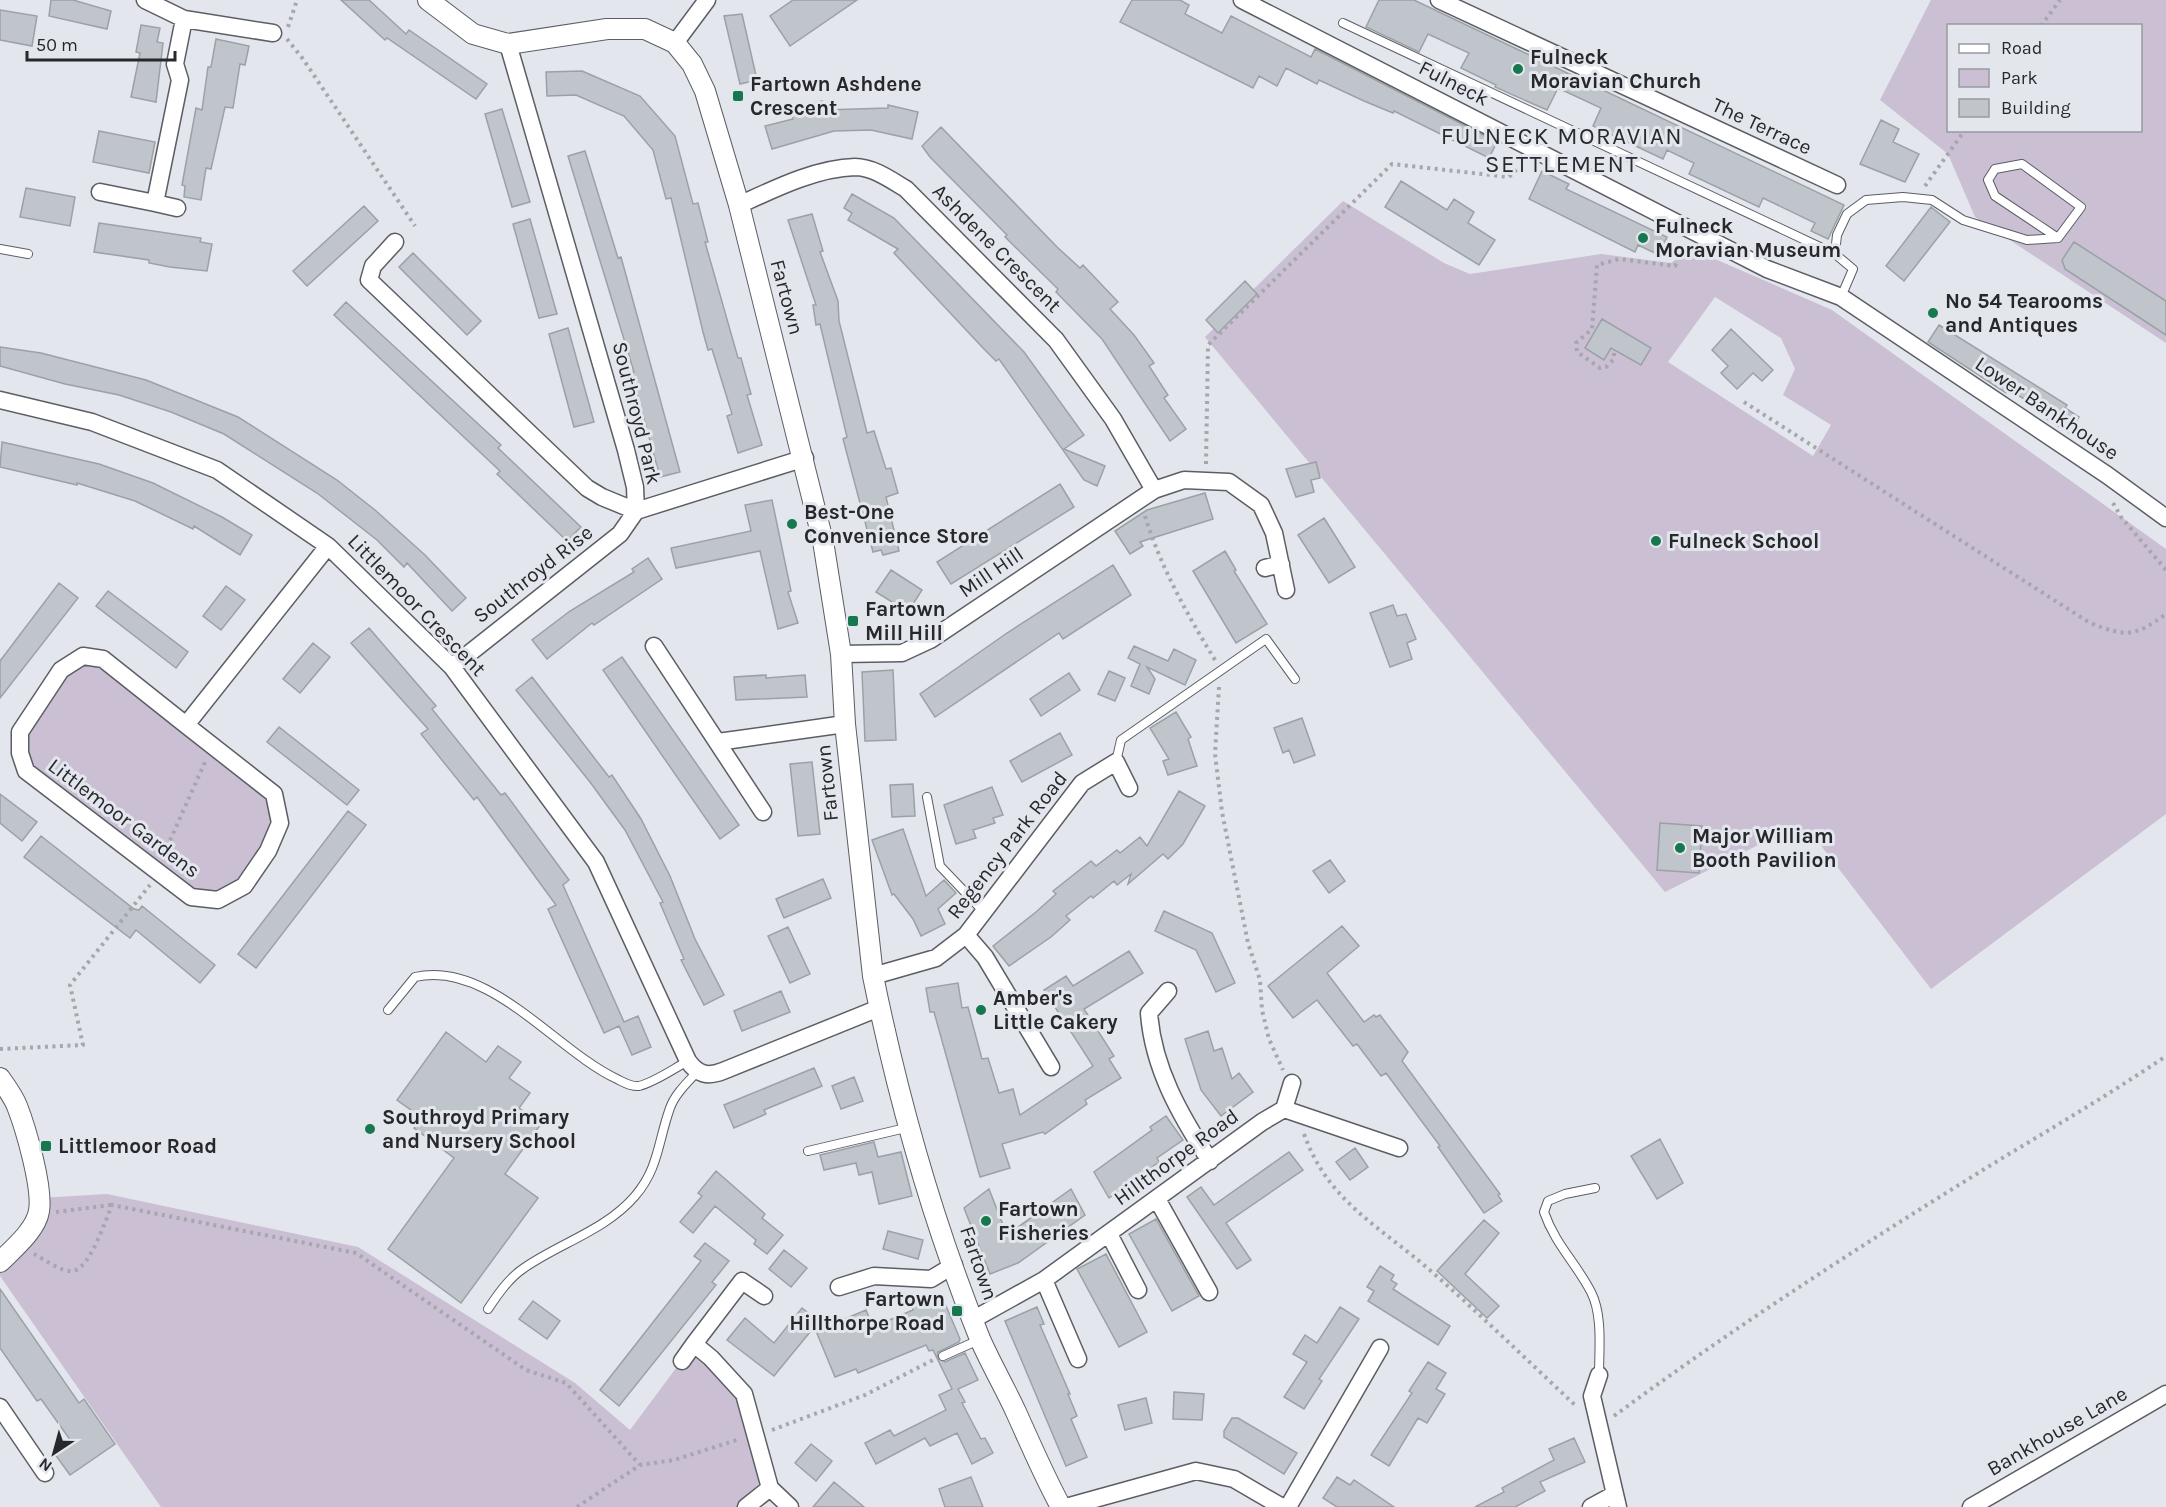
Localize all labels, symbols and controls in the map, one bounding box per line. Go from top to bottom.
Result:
scale bar [27,24,176,62]
legend [1947,24,2142,132]
text: 50 m [36,34,78,56]
text: Road [2001,37,2042,59]
place label: Fulneck Moravian Church [1530,45,1701,93]
street label: Fulneck [1415,55,1493,111]
marker: Fulneck Moravian Church [1511,62,1525,76]
text: Park [2001,67,2038,89]
place label: Fartown Ashdene Crescent [750,72,922,120]
marker: Fartown Ashdene Crescent [731,89,745,103]
street label: The Terrace [1708,93,1816,159]
text: Building [2001,97,2071,119]
district label: FULNECK MORAVIAN SETTLEMENT [1441,122,1683,178]
street label: Ashdene Crescent [928,179,1066,317]
place label: Fulneck Moravian Museum [1655,214,1841,262]
marker: Fulneck Moravian Museum [1636,231,1650,245]
street label: Fartown [765,257,809,337]
place label: No 54 Tearooms and Antiques [1945,289,2103,338]
marker: No 54 Tearooms and Antiques [1926,306,1940,320]
street label: Southroyd Park [608,339,666,487]
street label: Lower Bankhouse [1971,351,2123,465]
place label: Best-One Convenience Store [804,500,989,548]
marker: Best-One Convenience Store [785,517,799,531]
street label: Southroyd Rise [469,520,597,628]
street label: Littlemoor Crescent [343,529,491,681]
place label: Fulneck School [1668,529,1819,553]
marker: Fulneck School [1649,534,1663,548]
street label: Mill Hill [954,542,1028,602]
place label: Fartown Mill Hill [865,597,946,645]
marker: Fartown Mill Hill [846,614,860,628]
street label: Fartown [811,743,843,823]
street label: Littlemoor Gardens [44,753,204,883]
street label: Regency Park Road [942,766,1072,924]
place label: Major William Booth Pavilion [1692,824,1837,872]
marker: Major William Booth Pavilion [1673,841,1687,855]
place label: Amber's Little Cakery [993,986,1118,1034]
marker: Amber's Little Cakery [974,1003,988,1017]
street label: Hillthorpe Road [1109,1104,1243,1210]
place label: Southroyd Primary and Nursery School [382,1105,576,1153]
marker: Southroyd Primary and Nursery School [363,1122,377,1136]
place label: Littlemoor Road [58,1134,217,1158]
marker: Littlemoor Road [39,1139,53,1153]
place label: Fartown Fisheries [998,1197,1089,1245]
marker: Fartown Fisheries [979,1214,993,1228]
street label: Fartown [955,1223,1003,1303]
place label: Fartown Hillthorpe Road [789,1287,945,1335]
marker: Fartown Hillthorpe Road [950,1304,964,1318]
street label: Bankhouse Lane [1983,1381,2131,1481]
north arrow [24,1423,84,1483]
text: N [35,1454,56,1476]

